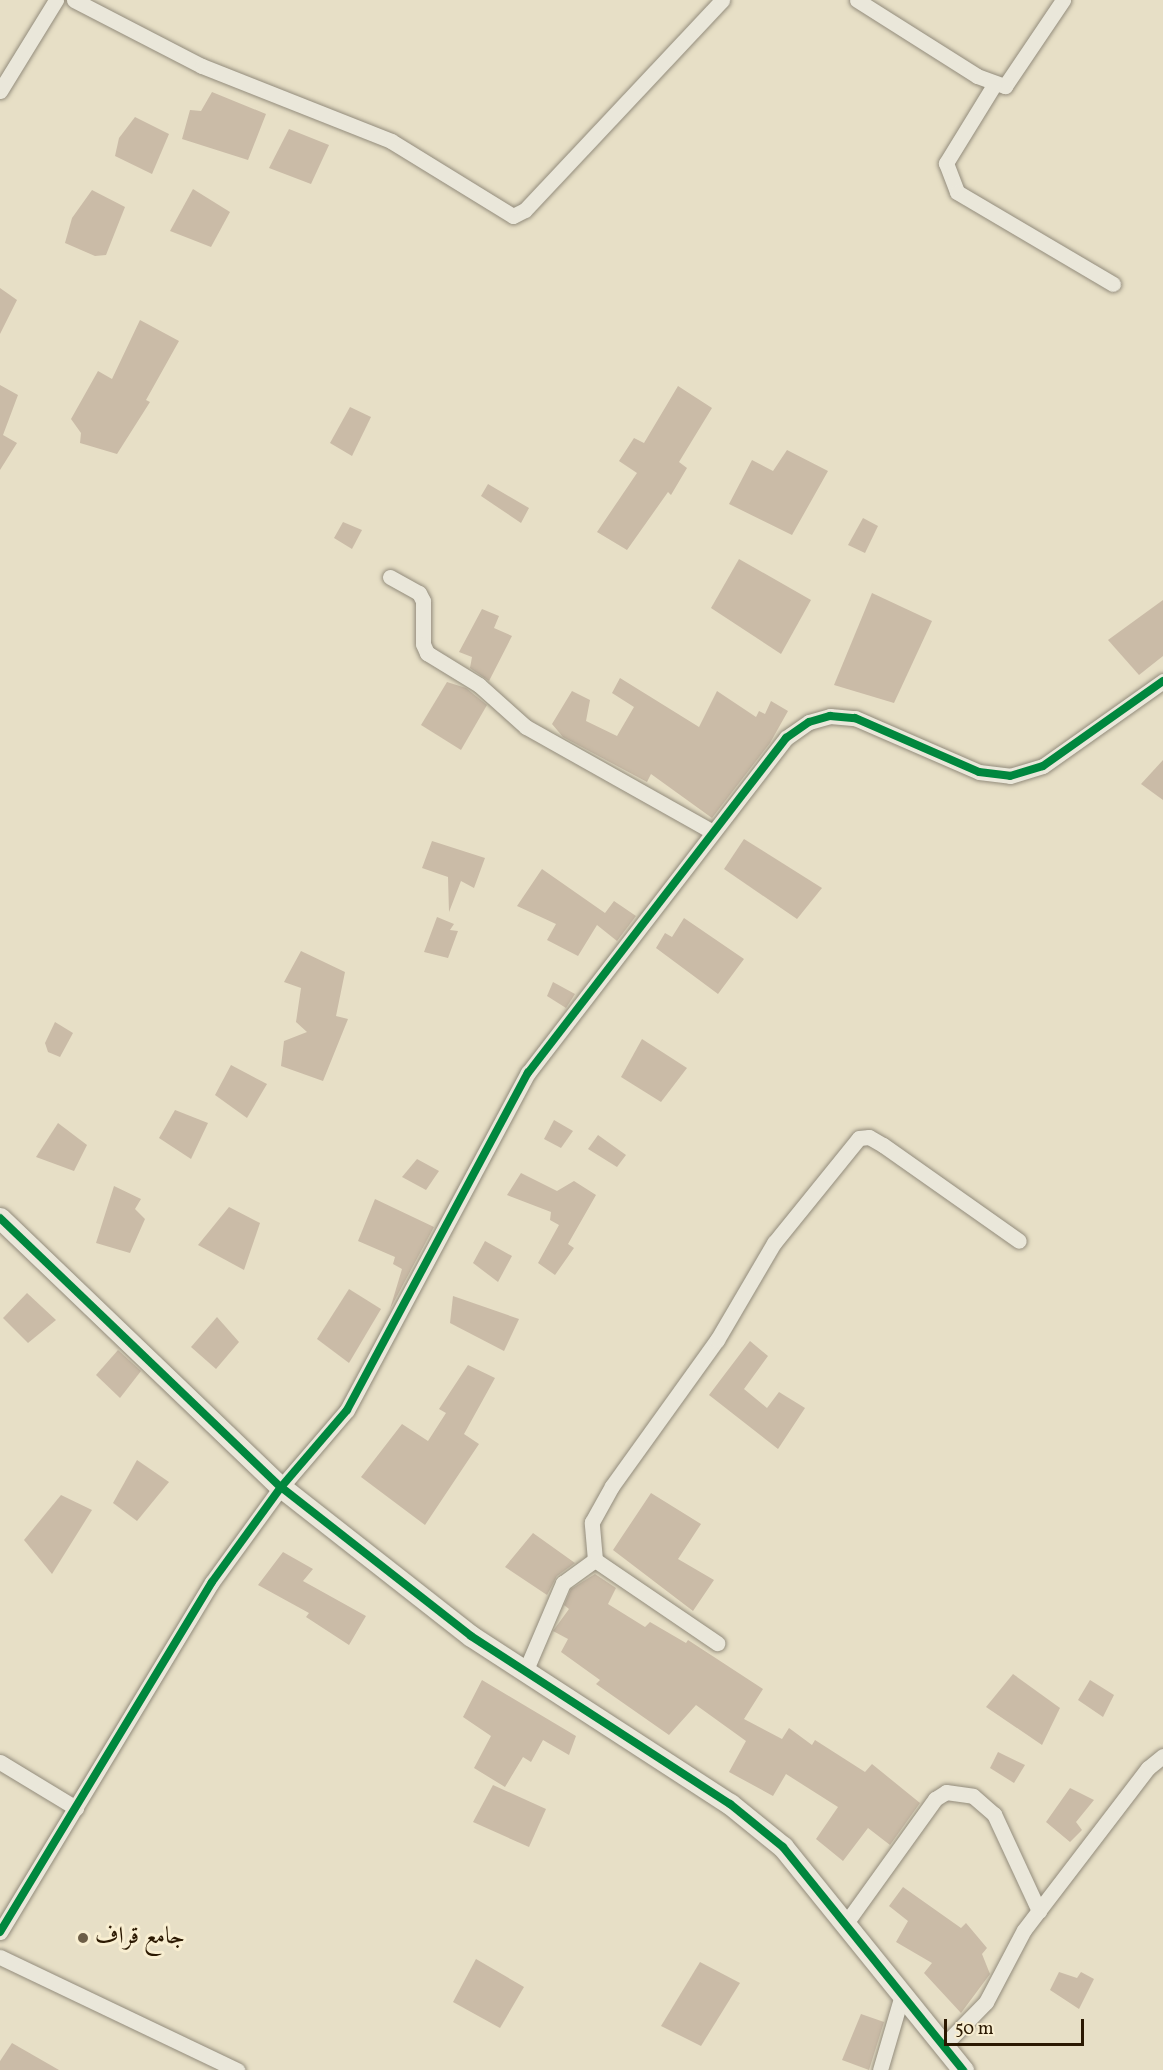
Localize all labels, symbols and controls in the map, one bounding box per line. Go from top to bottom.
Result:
place label: جامع قراف [95,1924,185,1952]
marker: جامع قراف [76,1931,90,1945]
scale bar [947,2007,1086,2045]
text: 50 m [955,2017,994,2042]

